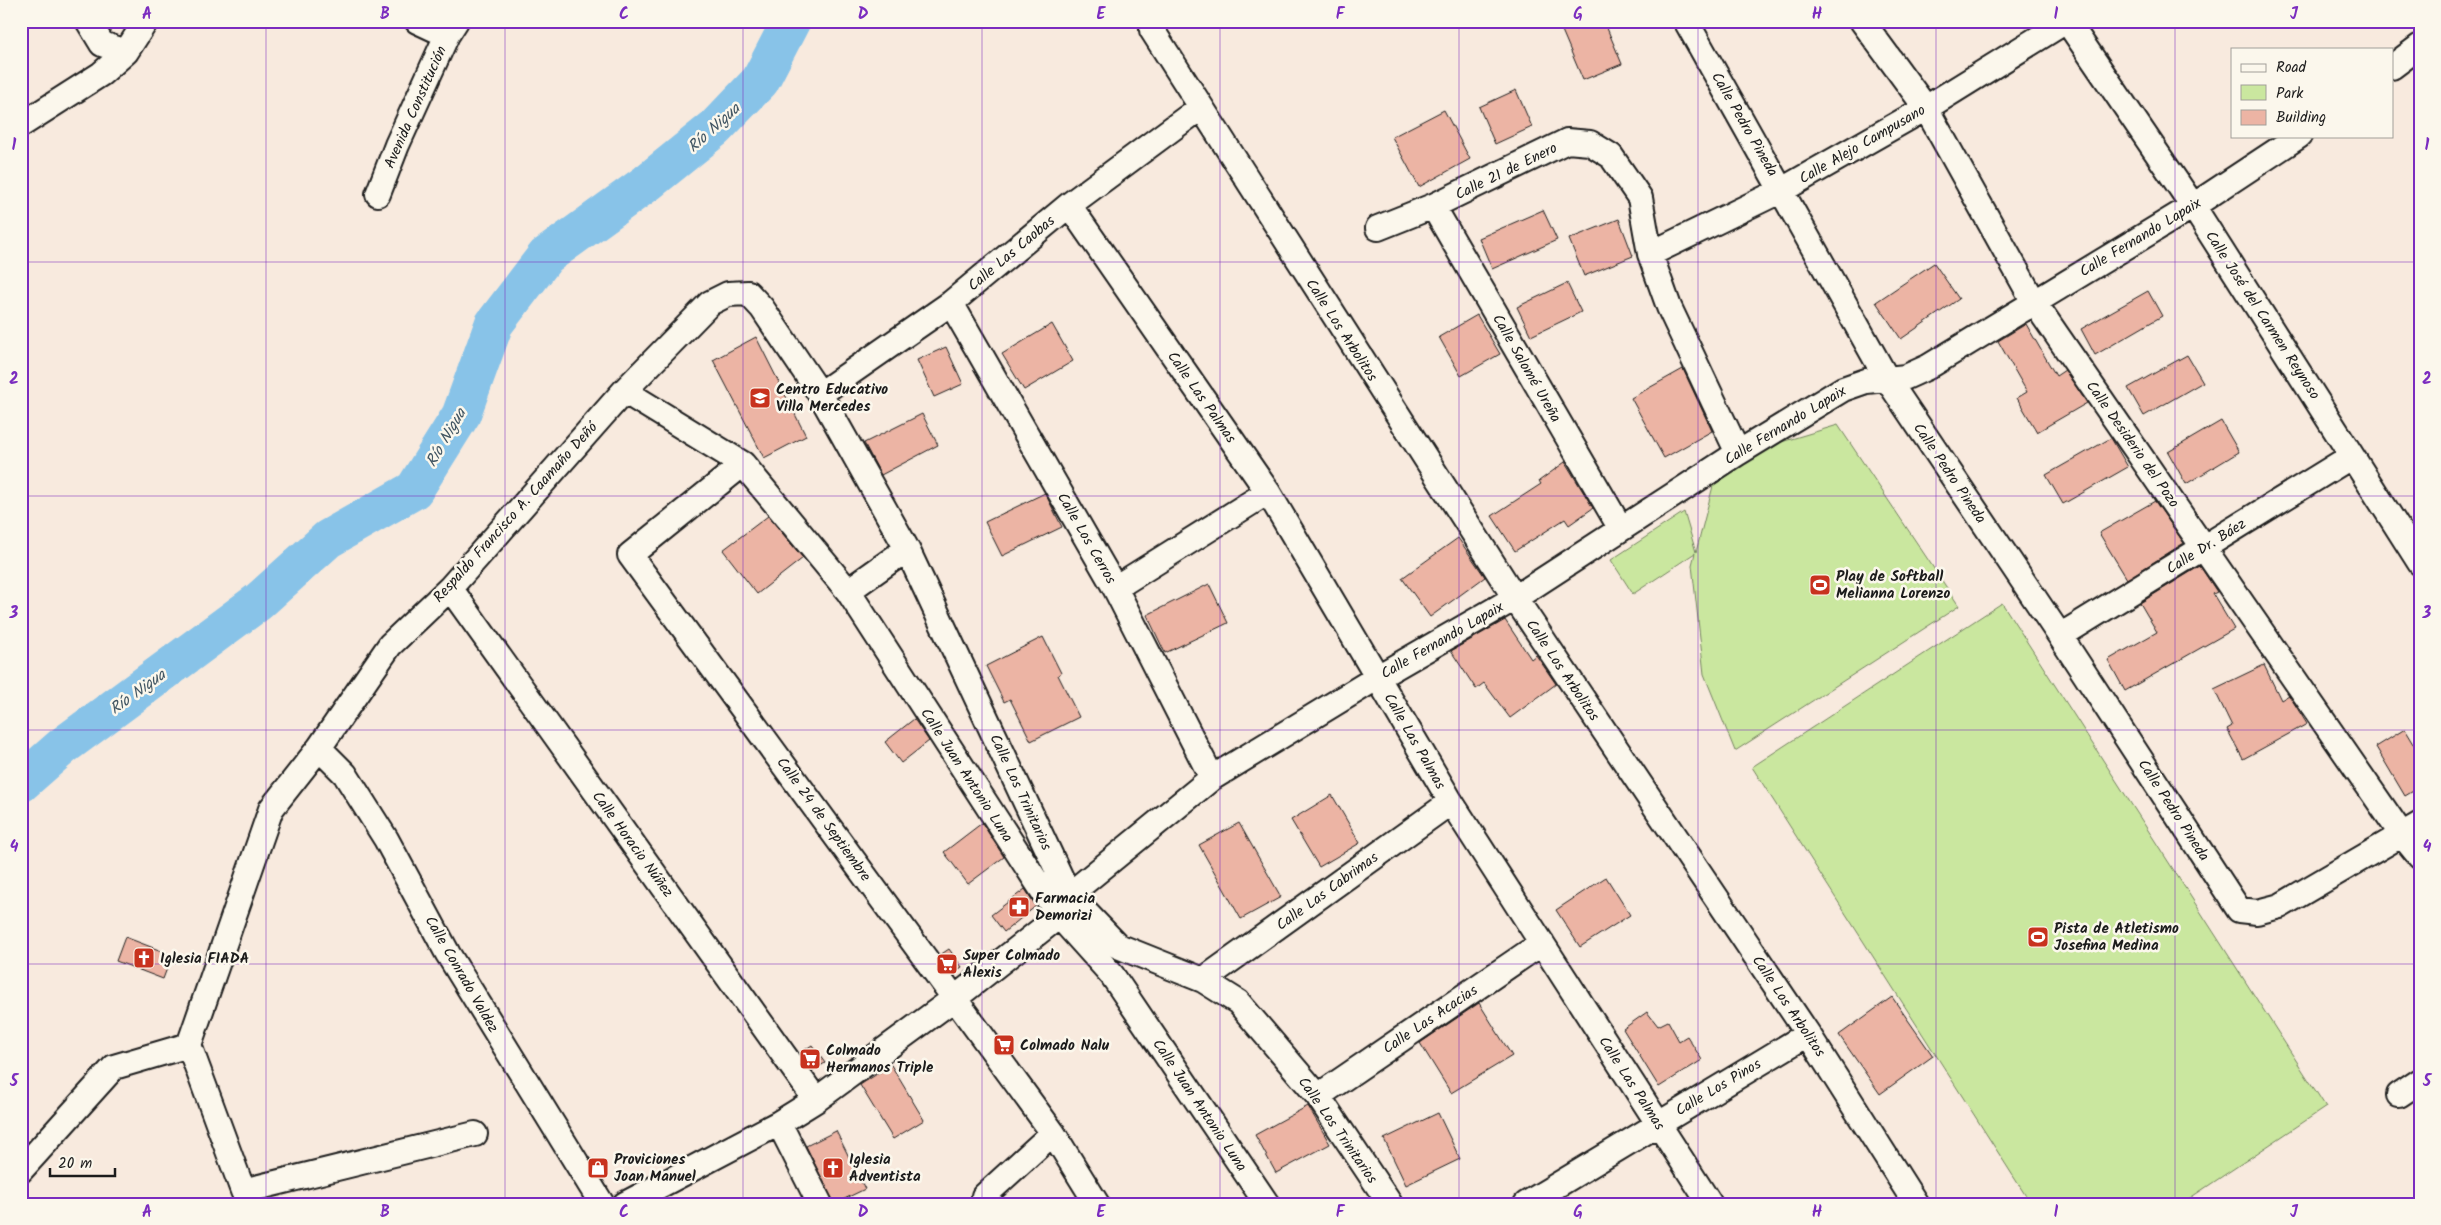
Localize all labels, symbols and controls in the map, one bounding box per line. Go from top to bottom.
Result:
text: A [142,2,152,27]
text: B [380,2,390,27]
text: C [619,2,629,27]
text: D [858,2,869,27]
text: E [1097,2,1107,27]
text: F [1336,2,1346,27]
text: G [1573,2,1583,27]
text: H [1812,2,1822,27]
text: I [2054,2,2059,27]
text: J [2290,2,2299,27]
street label: Avenida Constitución [378,42,454,173]
legend [2231,48,2394,138]
text: Road [2276,56,2307,80]
street label: Calle Pedro Pineda [1704,68,1784,181]
text: Park [2276,82,2304,106]
water label: Río Nigua [682,96,747,159]
street label: Calle Alejo Campusano [1795,99,1931,191]
text: Building [2276,106,2326,130]
text: 1 [12,133,17,158]
text: 1 [2425,133,2430,158]
street label: Calle 21 de Enero [1451,137,1562,207]
street label: Calle Fernando Lapaix [2075,192,2207,284]
street label: Calle Las Caobas [963,210,1061,298]
street label: Calle José del Carmen Reynoso [2198,226,2326,405]
street label: Calle Los Arbolitos [1299,274,1384,387]
street label: Calle Salomé Ureña [1485,310,1567,427]
street label: Calle Las Palmas [1160,346,1242,449]
text: 2 [9,367,19,392]
text: 2 [2422,367,2432,392]
street label: Calle Desiderio del Pozo [2079,376,2185,513]
place label: Centro Educativo Villa Mercedes [776,378,888,419]
street label: Calle Fernando Lapaix [1720,380,1852,472]
school or university icon: Centro Educativo Villa Mercedes [748,386,772,410]
water label: Río Nigua [419,402,474,472]
street label: Respaldo Francisco A. Caamaño Deñó [428,416,605,609]
street label: Calle Pedro Pineda [1906,418,1992,529]
street label: Calle Los Cerros [1050,488,1122,589]
street label: Calle Dr. Báez [2162,513,2252,581]
place label: Play de Softball Melianna Lorenzo [1836,565,1951,606]
sports icon: Play de Softball Melianna Lorenzo [1808,573,1832,597]
street label: Calle Fernando Lapaix [1377,596,1509,686]
text: 3 [9,601,19,626]
text: 3 [2422,601,2432,626]
street label: Calle Los Arbolitos [1519,615,1606,727]
water label: Río Nigua [105,662,172,721]
street label: Calle Las Palmas [1377,689,1452,795]
street label: Calle Juan Antonio Luna [914,704,1019,847]
street label: Calle Los Trinitarios [983,730,1058,855]
street label: Calle 24 de Septiembre [770,752,877,887]
street label: Calle Pedro Pineda [2131,755,2215,866]
street label: Calle Horacio Núñez [585,786,679,903]
text: 4 [10,835,19,860]
text: 4 [2423,835,2432,860]
street label: Calle Las Cabrimas [1271,846,1384,937]
place label: Farmacia Demorizi [1035,887,1095,928]
pharmacy icon: Farmacia Demorizi [1007,895,1031,919]
street label: Calle Conrado Valdez [418,911,505,1038]
place label: Pista de Atletismo Josefina Medina [2054,917,2179,958]
sports icon: Pista de Atletismo Josefina Medina [2026,925,2050,949]
place label: Super Colmado Alexis [963,944,1060,985]
church icon: Iglesia FIADA [132,946,156,970]
place label: Iglesia FIADA [160,947,249,971]
street label: Calle Los Arbolitos [1745,951,1832,1063]
supermarket icon: Super Colmado Alexis [935,952,959,976]
street label: Calle Las Acacias [1378,979,1483,1061]
street label: Calle Las Palmas [1592,1032,1671,1136]
supermarket icon: Colmado Nalu [992,1033,1016,1057]
place label: Colmado Nalu [1020,1034,1110,1058]
street label: Calle Juan Antonio Luna [1146,1034,1253,1177]
place label: Colmado Hermanos Triple [826,1039,934,1080]
supermarket icon: Colmado Hermanos Triple [798,1047,822,1071]
street label: Calle Los Pinos [1671,1052,1767,1123]
text: 5 [9,1069,20,1094]
text: 5 [2422,1069,2433,1094]
street label: Calle Los Trinitarios [1291,1072,1384,1190]
scale bar [50,1145,115,1177]
place label: Proviciones Joan Manuel [614,1148,696,1189]
place label: Iglesia Adventista [849,1148,921,1189]
text: 20 m [58,1152,92,1176]
shop icon: Proviciones Joan Manuel [586,1156,610,1180]
church icon: Iglesia Adventista [821,1156,845,1180]
text: A [142,1200,152,1225]
text: B [380,1200,390,1225]
text: C [619,1200,629,1225]
text: D [858,1200,869,1225]
text: E [1097,1200,1107,1225]
text: F [1336,1200,1346,1225]
text: G [1573,1200,1583,1225]
text: H [1812,1200,1822,1225]
text: I [2054,1200,2059,1225]
text: J [2290,1200,2299,1225]

